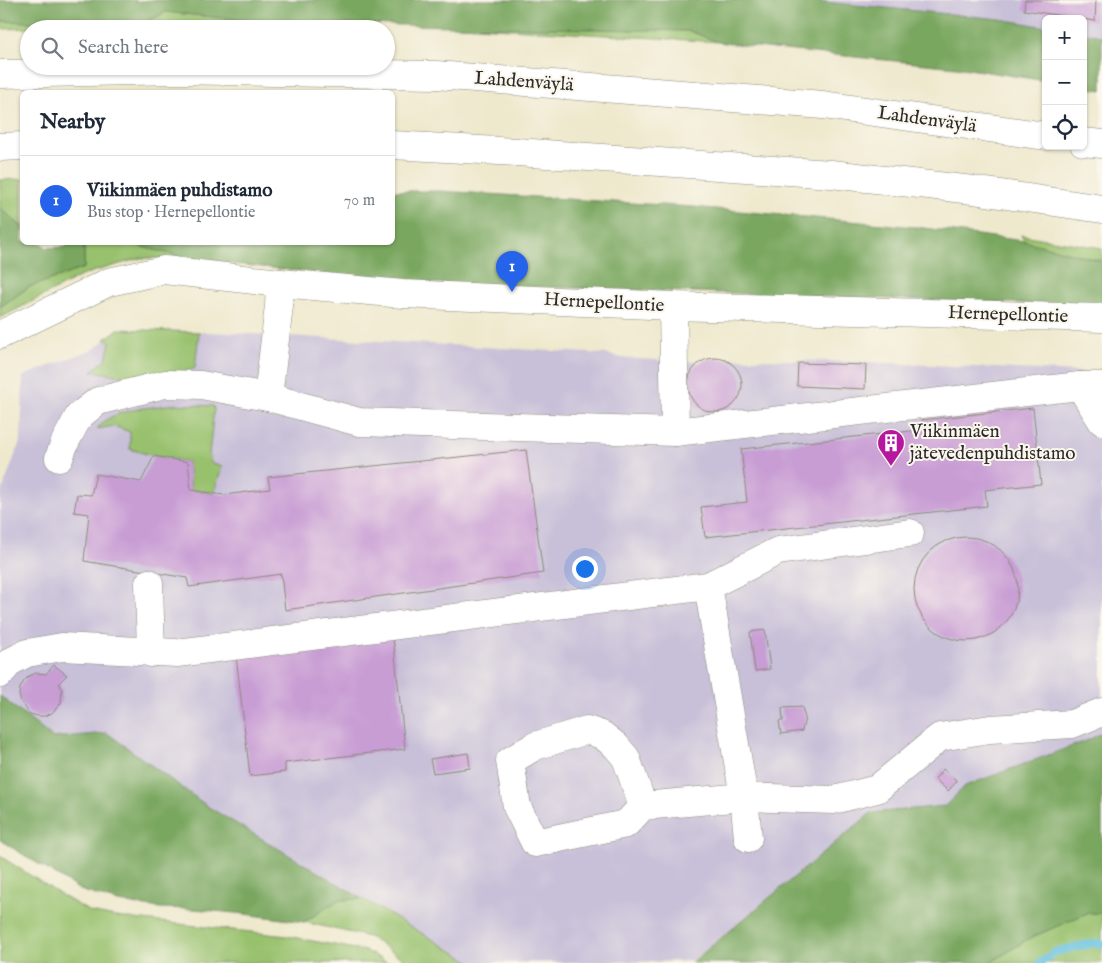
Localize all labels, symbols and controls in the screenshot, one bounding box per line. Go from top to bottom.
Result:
map controls [1042,15,1087,150]
button: + [1042,15,1087,60]
search box [20,20,395,75]
icon: search [38,34,66,62]
text: Search here [78,36,169,60]
button: − [1042,60,1087,105]
street label: Lahdenväylä [474,67,575,97]
street label: Lahdenväylä [876,101,979,139]
button: locate [1042,105,1087,150]
text: Nearby [40,109,105,136]
text: Viikinmäen puhdistamo [87,179,272,203]
text: 1 [53,191,59,211]
text: 70 m [344,191,375,211]
text: Bus stop · Hernepellontie [87,203,255,223]
pin: 1 [496,251,528,292]
street label: Hernepellontie [543,288,665,318]
street label: Hernepellontie [947,301,1069,329]
place label: Viikinmäen jätevedenpuhdistamo [908,420,1076,466]
building icon: Viikinmäen jätevedenpuhdistamo [876,428,906,467]
your location [572,556,598,582]

